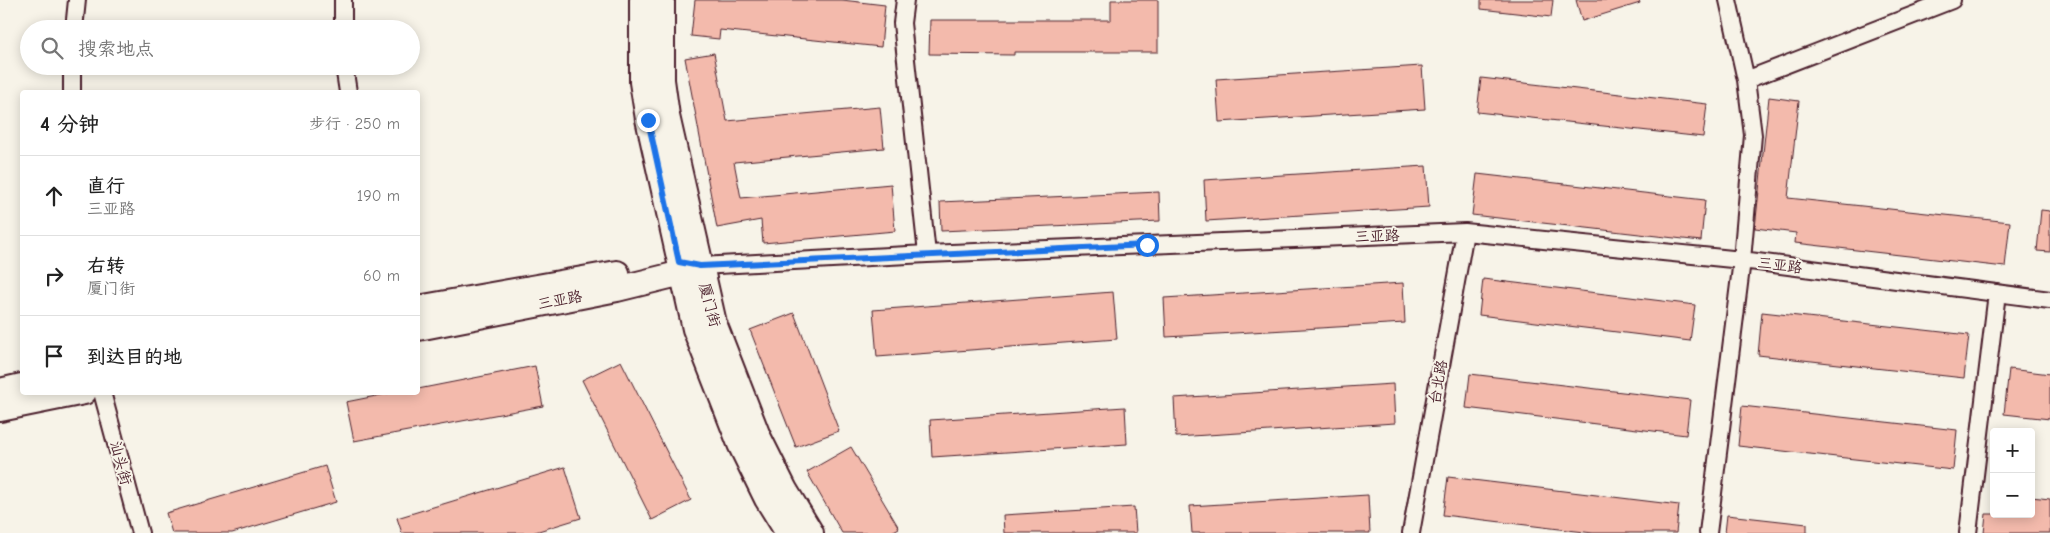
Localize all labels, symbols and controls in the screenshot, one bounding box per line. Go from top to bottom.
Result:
search box [20,20,420,75]
icon: search [38,34,66,62]
text: 搜索地点 [78,38,154,60]
route end [637,109,660,132]
text: 4 分钟 [40,112,99,136]
text: 步行 · 250 m [309,115,400,133]
text: 直行 [87,175,125,197]
icon: ahead [40,182,68,210]
text: 190 m [357,187,400,205]
text: 三亚路 [87,200,135,218]
street label: 三亚路 [1354,226,1400,246]
route start [1136,234,1159,257]
street label: 三亚路 [1757,253,1803,277]
text: 右转 [87,255,125,277]
icon: right [40,262,68,290]
text: 60 m [363,267,400,285]
text: 厦门街 [87,280,135,298]
street label: 厦门街 [695,281,725,329]
street label: 三亚路 [536,287,584,313]
icon: arrive [40,342,68,370]
text: 到达目的地 [87,346,182,368]
street label: 台北路 [1425,358,1451,406]
map controls [1990,428,2035,518]
button: + [1990,428,2035,473]
street label: 汕头街 [106,439,136,487]
button: − [1990,473,2035,518]

